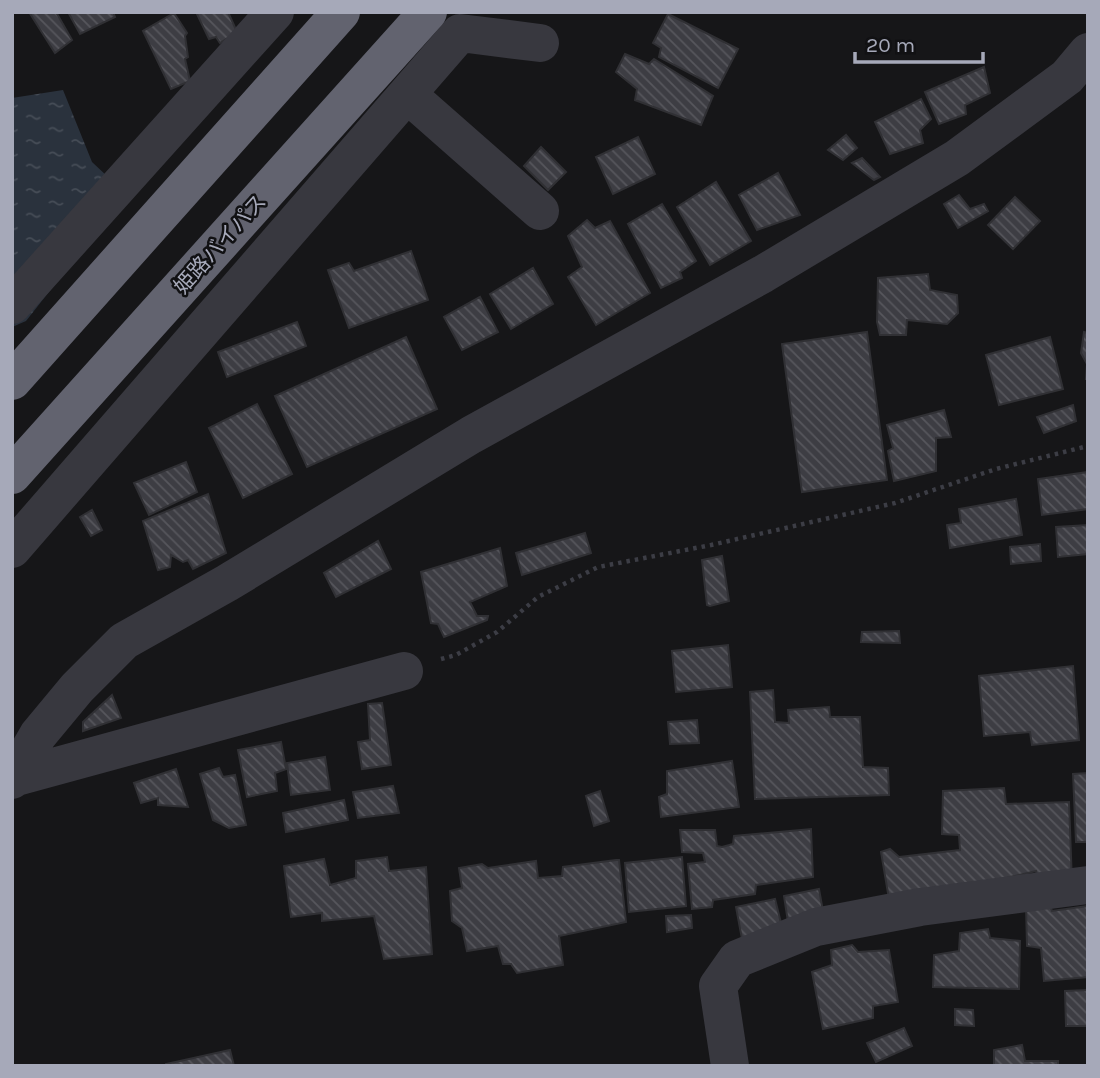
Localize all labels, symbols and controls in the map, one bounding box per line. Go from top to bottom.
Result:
scale bar [855,21,983,65]
text: 20 m [866,33,915,57]
street label: 姫路バイパス [169,189,271,299]

